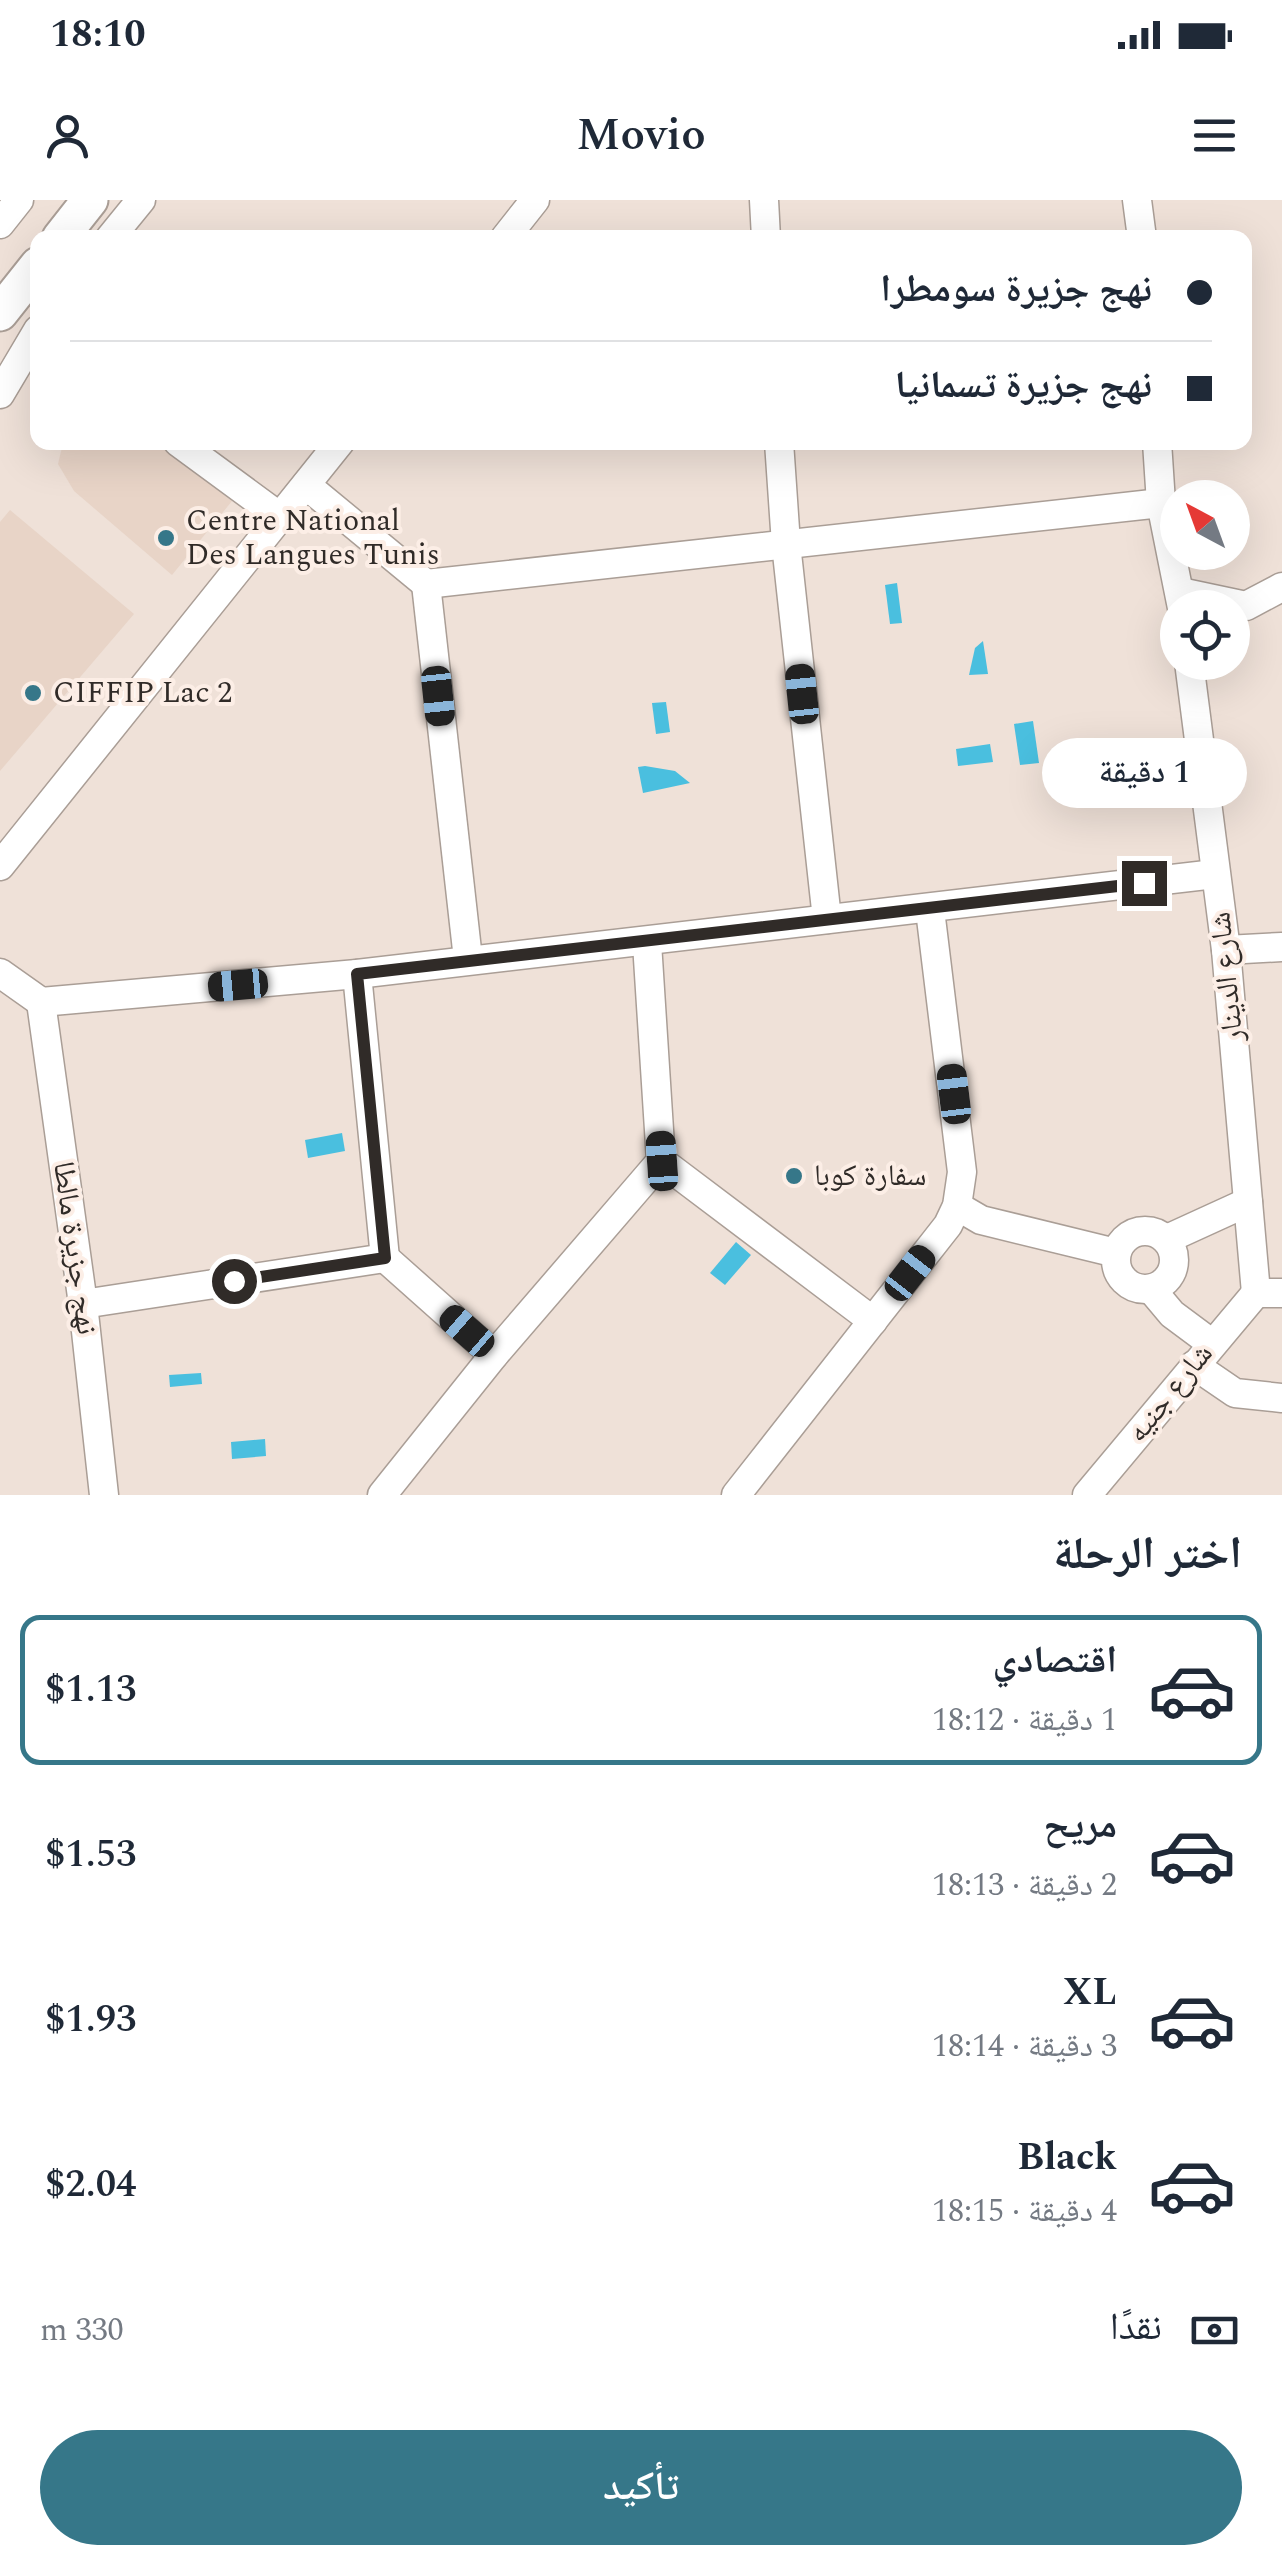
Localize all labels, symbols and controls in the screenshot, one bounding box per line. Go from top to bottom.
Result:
text: 18:10 [50,6,145,64]
text: Movio [576,101,706,170]
icon: person [40,108,95,163]
icon: menu [1187,108,1242,163]
text: نهج جزيرة سومطرا [880,261,1152,319]
text: نهج جزيرة تسمانيا [895,357,1152,415]
north arrow [1160,480,1250,570]
map controls [1160,480,1250,680]
place label: Centre National Des Langues Tunis [186,498,440,578]
marker: Centre National Des Langues Tunis [155,527,177,549]
button: locate [1160,590,1250,680]
car [784,663,820,725]
car [420,665,456,727]
place label: CIFFIP Lac 2 [53,670,232,716]
marker: CIFFIP Lac 2 [22,682,44,704]
callout: 1 دقيقة [1042,738,1246,808]
text: 1 دقيقة [1099,748,1190,797]
route end [1122,861,1167,906]
street label: شارع الدينار [1197,910,1257,1045]
car [207,967,269,1003]
car [935,1062,973,1126]
car [645,1130,679,1192]
place label: سفارة كوبا [814,1153,927,1199]
street label: نهج جزيرة مالطا [40,1158,110,1338]
marker: سفارة كوبا [783,1165,805,1187]
car [880,1240,940,1306]
route start [212,1259,257,1304]
car [435,1300,499,1362]
street label: شارع جنيه [1115,1333,1225,1453]
text: اختر الرحلة [1053,1520,1242,1589]
text: اقتصادي [993,1632,1117,1690]
icon: car [1147,1645,1237,1735]
text: $1.13 [45,1661,136,1719]
text: 1 دقيقة · 18:12 [932,1696,1117,1745]
text: مريح [1043,1797,1117,1855]
icon: car [1147,1810,1237,1900]
text: $1.53 [45,1826,136,1884]
text: 2 دقيقة · 18:13 [932,1861,1117,1910]
text: XL [1063,1964,1117,2022]
icon: car [1147,1975,1237,2065]
text: $1.93 [45,1991,136,2049]
text: 3 دقيقة · 18:14 [932,2022,1117,2071]
text: Black [1017,2129,1117,2187]
icon: car [1147,2140,1237,2230]
text: $2.04 [45,2156,136,2214]
text: 4 دقيقة · 18:15 [932,2187,1117,2236]
text: نقدًا [1110,2299,1162,2357]
icon: cash [1187,2303,1242,2358]
text: 330 m [40,2306,124,2355]
button: تأكيد [40,2430,1242,2545]

